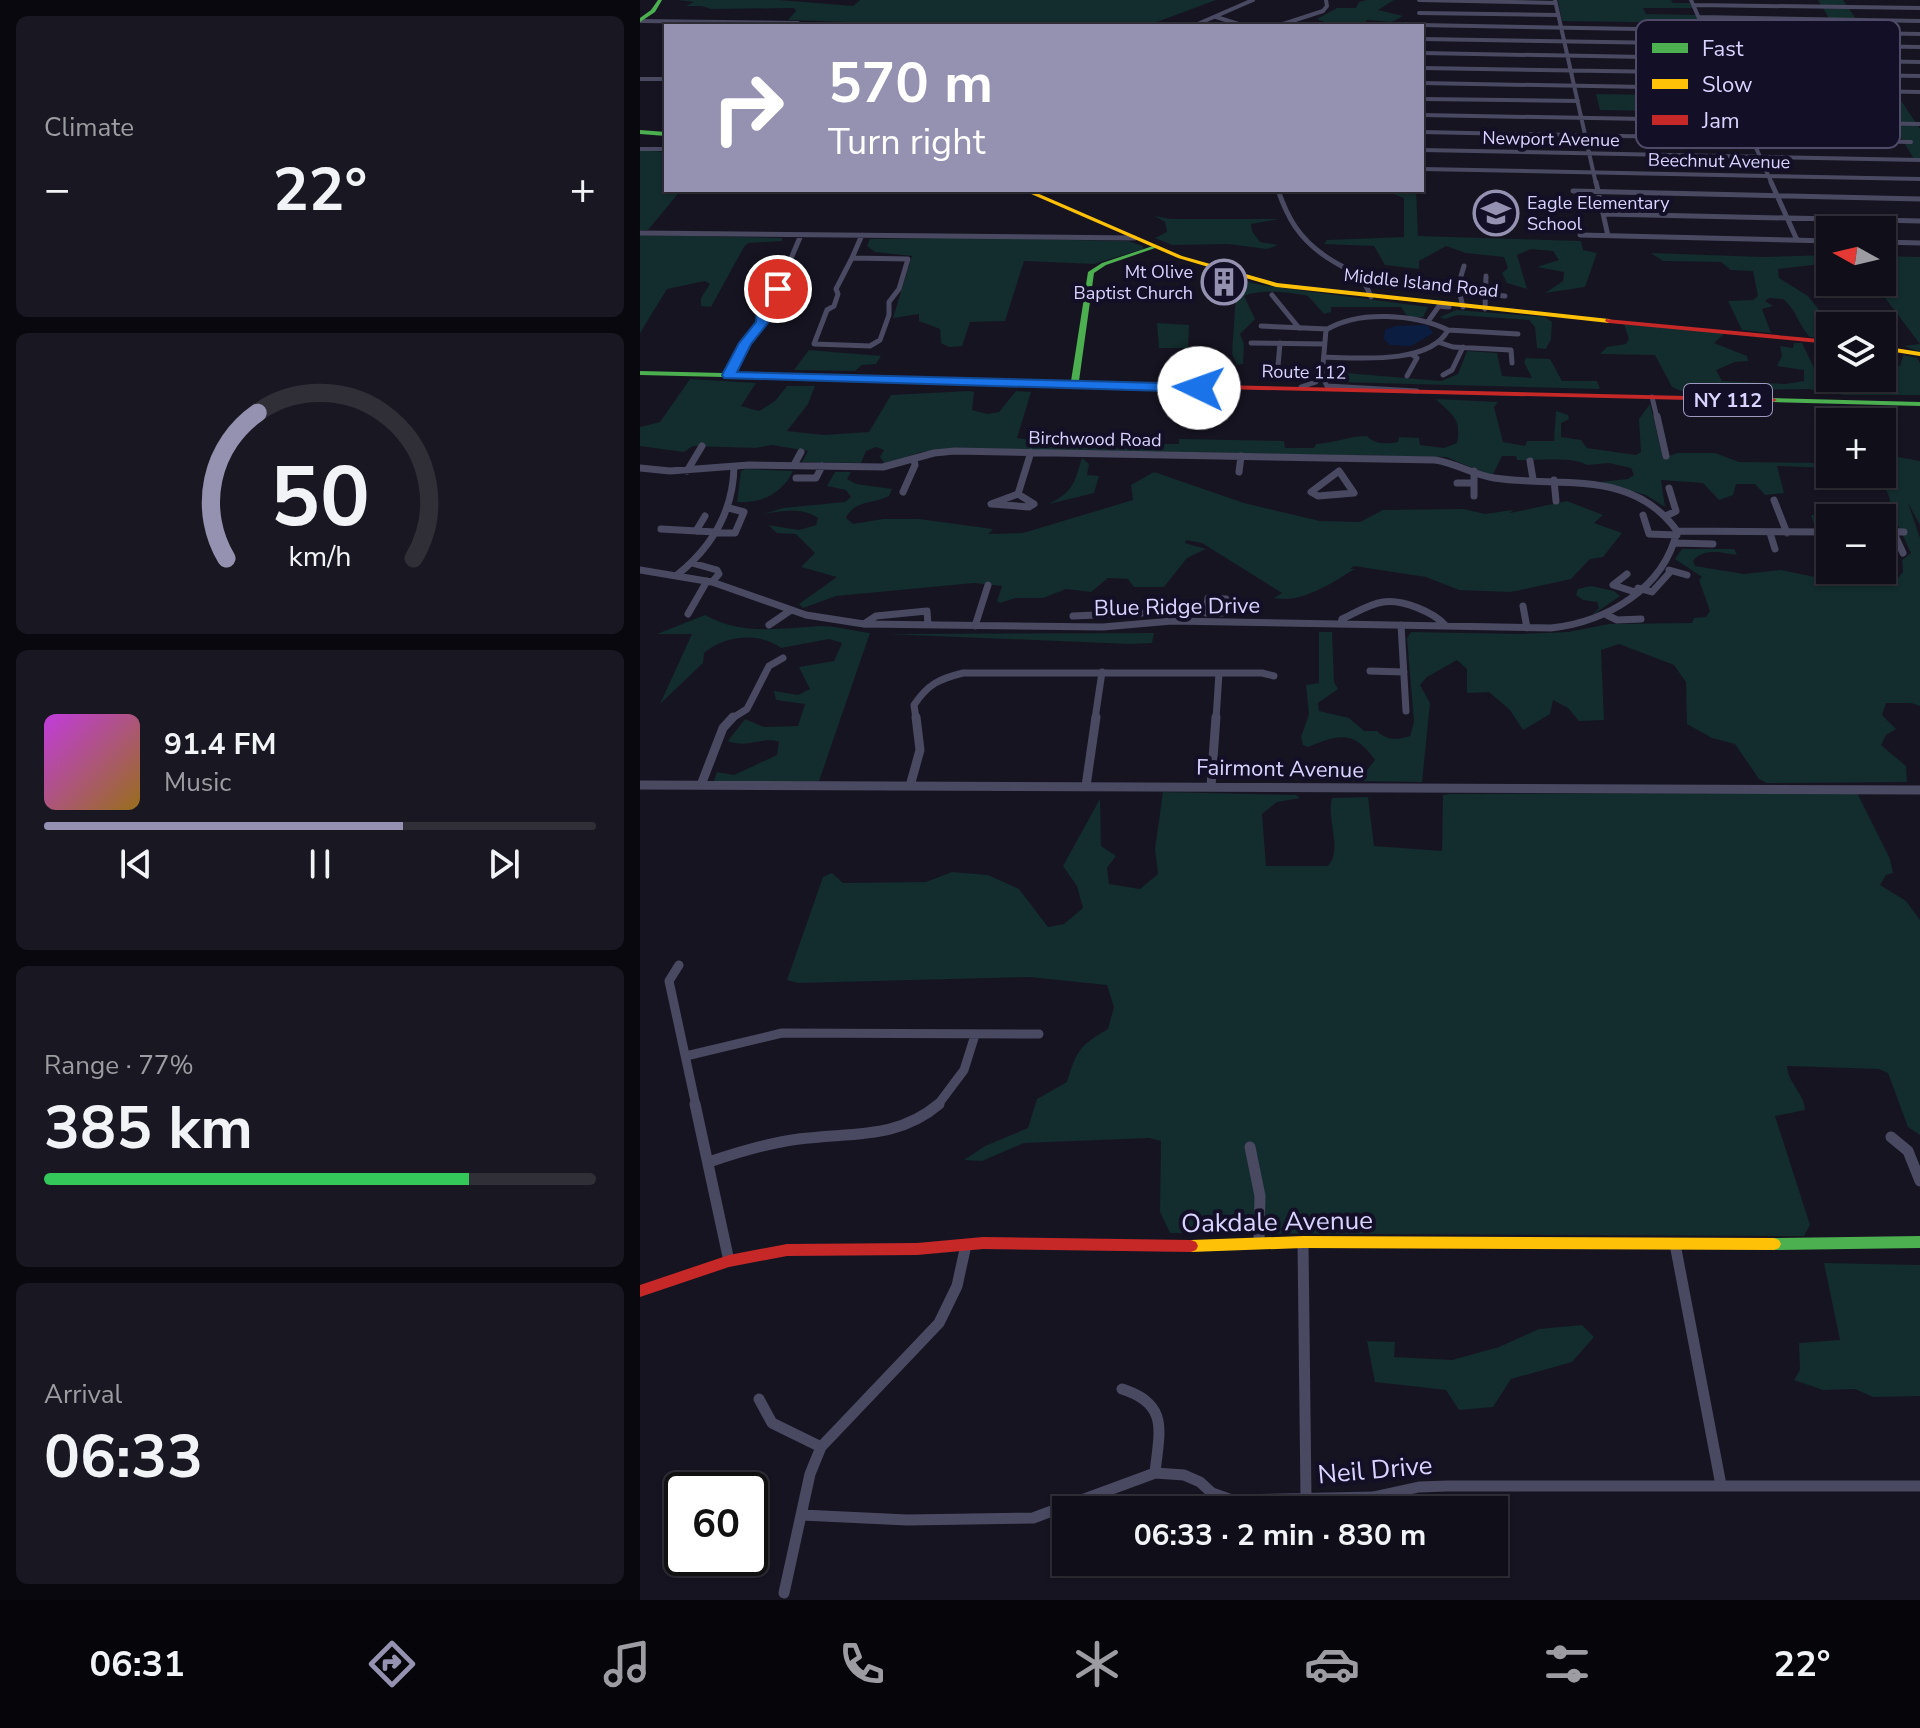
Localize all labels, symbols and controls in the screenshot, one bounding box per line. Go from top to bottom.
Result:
legend [1636,20,1900,148]
text: Fast [1702,34,1744,64]
text: 570 m [828,45,993,122]
icon: right [696,56,800,160]
text: Slow [1702,70,1753,100]
text: Jam [1701,106,1740,136]
text: Climate [44,110,134,145]
text: Turn right [828,118,985,167]
street label: Newport Avenue [1482,126,1620,152]
street label: Beechnut Avenue [1648,148,1790,174]
text: 22° [273,149,367,231]
text: − [44,160,70,220]
text: + [570,160,596,220]
school or university icon: Eagle Elementary School [1472,189,1520,237]
place label: Eagle Elementary School [1527,191,1670,236]
north arrow [1816,216,1896,296]
map controls [1816,216,1896,584]
pin [744,255,812,323]
building icon: Mt Olive Baptist Church [1200,258,1248,306]
place label: Mt Olive Baptist Church [1074,260,1193,305]
street label: Middle Island Road [1342,263,1500,303]
icon: arrive [756,267,800,311]
button: layers [1816,312,1896,392]
position arrow [1157,346,1241,430]
street label: Route 112 [1261,359,1347,385]
road number: NY 112 [1684,384,1772,416]
button: + [1816,408,1896,488]
street label: Birchwood Road [1028,426,1162,452]
text: 50 [270,441,370,554]
button: − [1816,504,1896,584]
text: km/h [289,537,351,576]
street label: Blue Ridge Drive [1094,591,1260,623]
text: 91.4 FM [164,724,276,765]
street label: Fairmont Avenue [1196,753,1364,785]
text: Music [164,765,231,800]
icon: previous [114,842,158,886]
icon: pause [298,842,342,886]
icon: next [482,842,526,886]
text: Range · 77% [44,1048,194,1083]
text: 385 km [44,1087,253,1169]
street label: Oakdale Avenue [1181,1203,1373,1241]
text: Arrival [44,1377,122,1412]
text: 06:33 [44,1416,203,1498]
street label: Neil Drive [1316,1448,1434,1492]
speed limit sign: 60 [664,1472,768,1576]
text: 06:33 · 2 min · 830 m [1134,1515,1426,1556]
icon: directions [364,1636,420,1692]
icon: music [599,1636,655,1692]
icon: phone [834,1636,890,1692]
icon: climate [1069,1636,1125,1692]
icon: car [1304,1636,1360,1692]
icon: filters [1539,1636,1595,1692]
text: 06:31 [89,1640,185,1689]
text: 22° [1774,1640,1830,1689]

